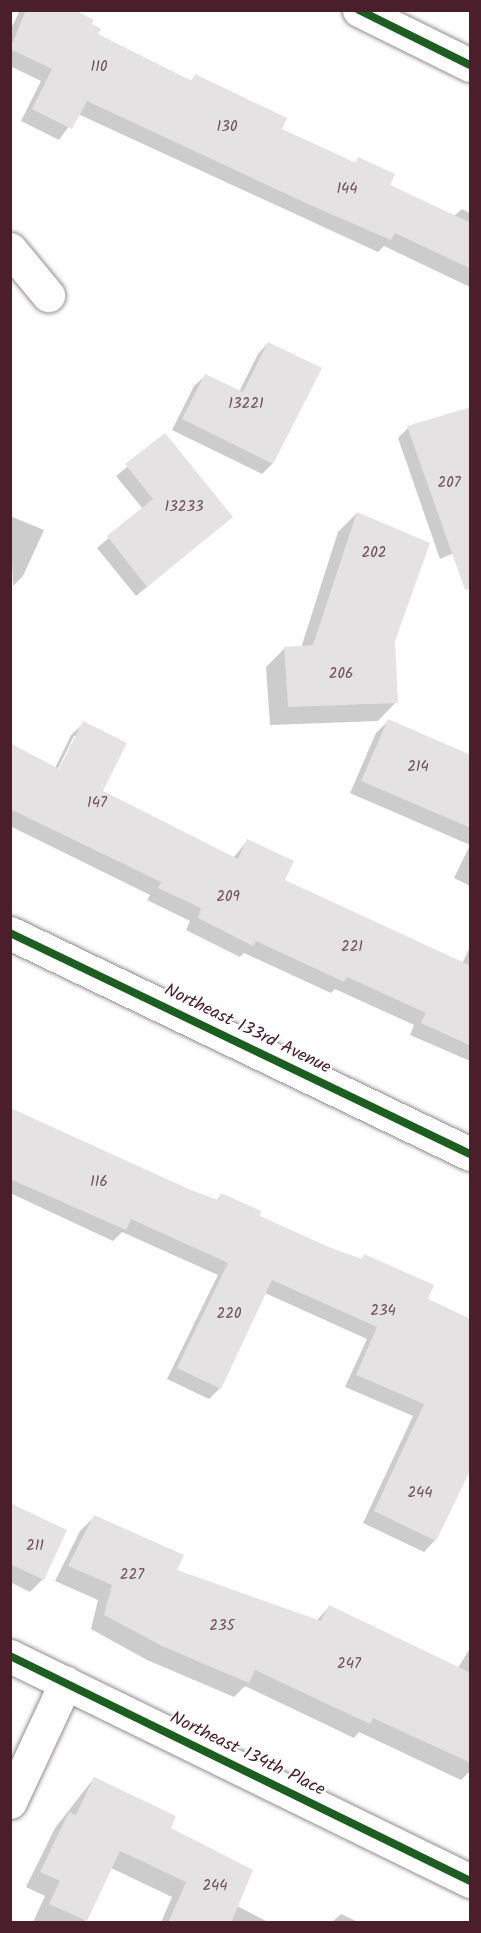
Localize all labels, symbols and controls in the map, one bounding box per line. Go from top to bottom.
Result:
house number: 110 [91,59,107,77]
house number: 130 [217,119,237,137]
house number: 144 [336,181,358,199]
house number: 13221 [228,396,264,414]
house number: 207 [437,475,461,493]
house number: 13233 [164,499,204,517]
house number: 202 [362,545,386,563]
house number: 206 [329,666,353,684]
house number: 214 [407,759,429,777]
house number: 147 [87,795,107,813]
house number: 209 [216,889,240,907]
house number: 221 [341,939,363,957]
street label: Northeast 133rd Avenue [160,980,334,1080]
house number: 116 [90,1174,108,1192]
house number: 234 [370,1303,396,1321]
house number: 220 [217,1306,241,1324]
house number: 244 [407,1485,433,1503]
house number: 211 [26,1538,44,1556]
house number: 227 [120,1567,144,1585]
house number: 235 [209,1618,235,1636]
house number: 247 [337,1656,361,1674]
street label: Northeast 134th Place [166,1708,328,1802]
house number: 244 [202,1878,228,1896]

